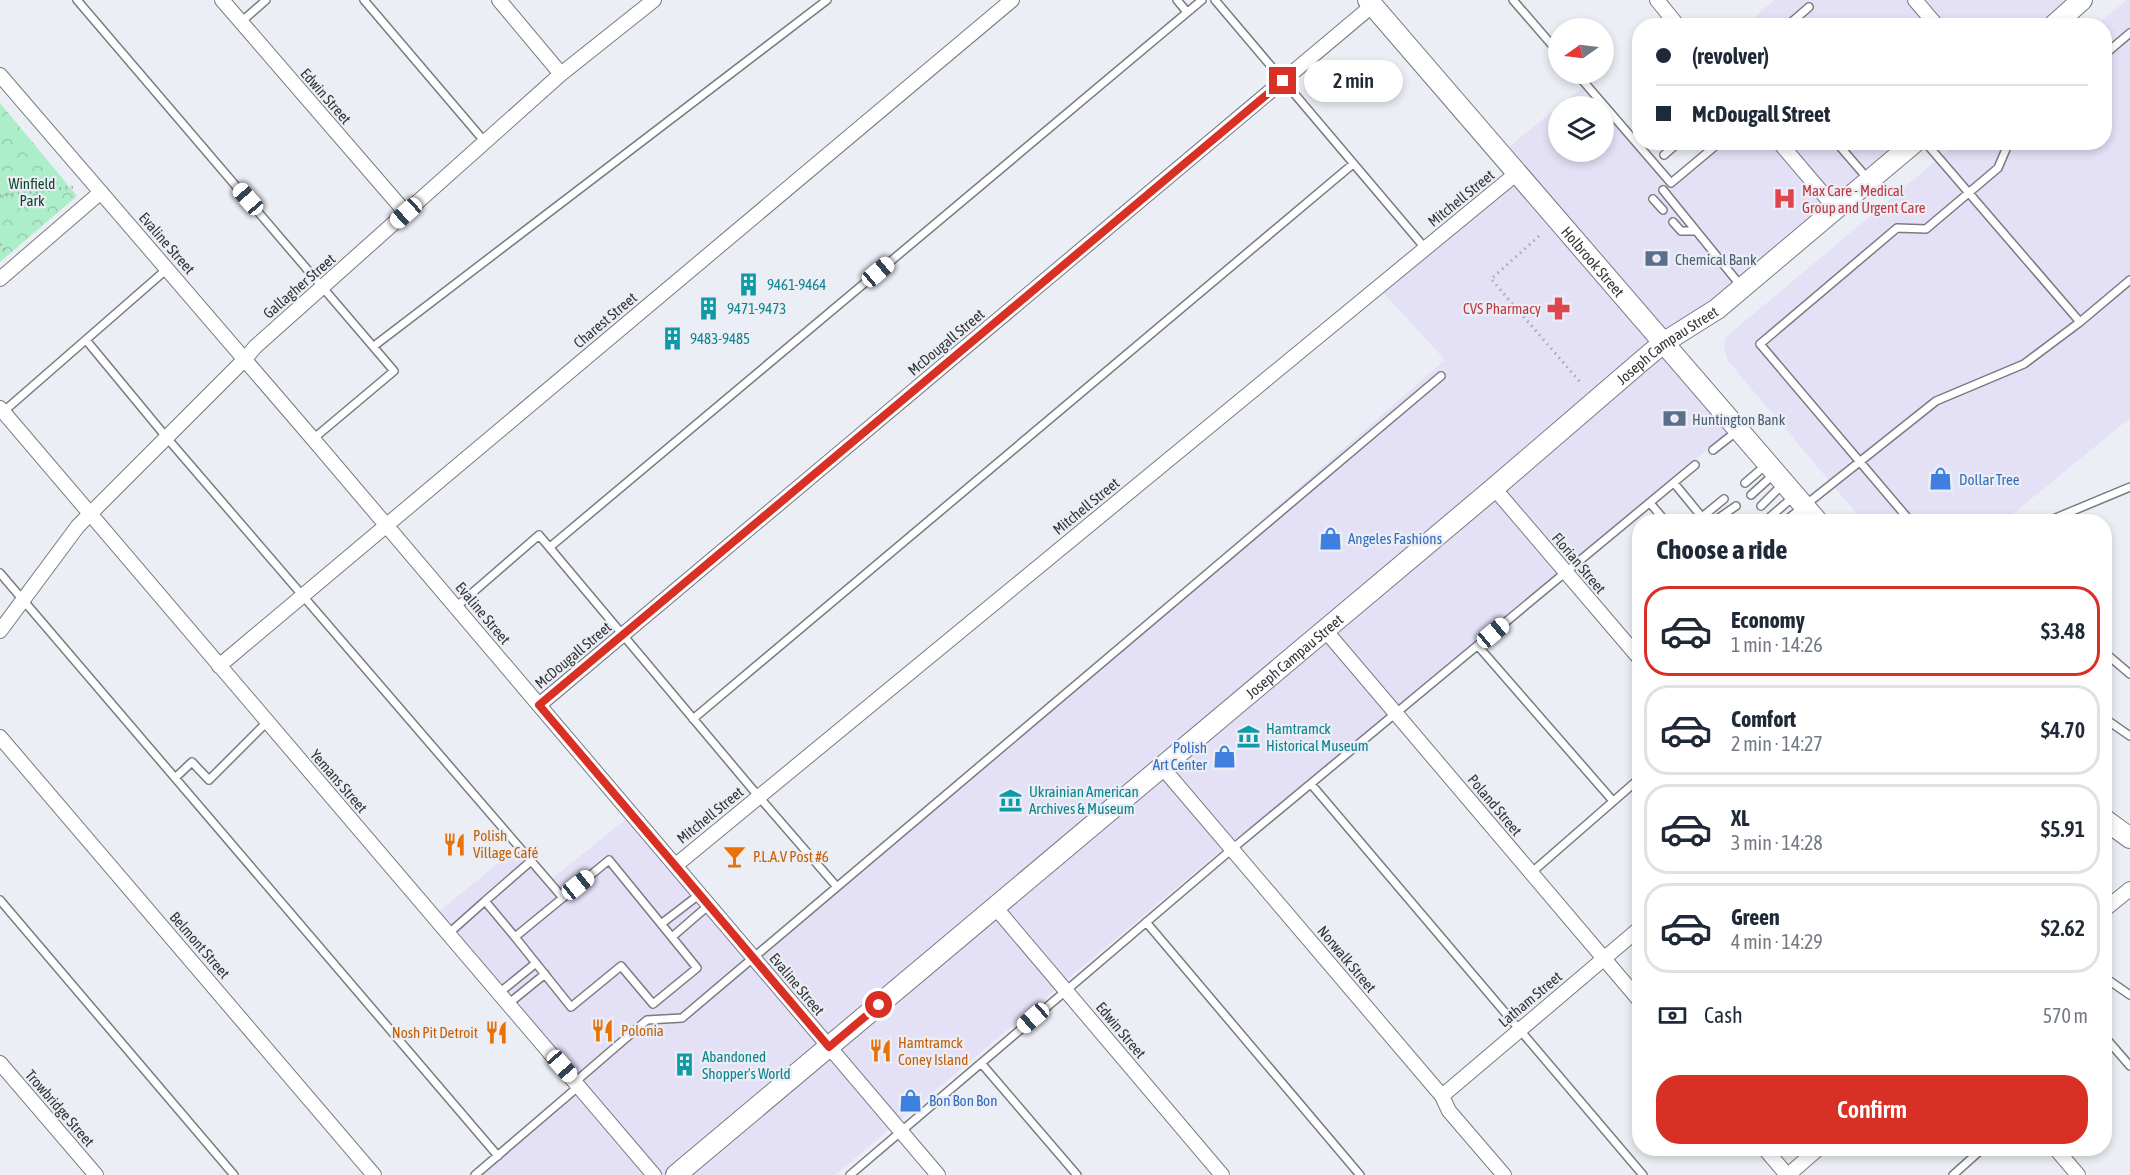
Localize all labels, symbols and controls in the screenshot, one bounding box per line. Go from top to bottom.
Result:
north arrow [1548,18,1614,84]
map controls [1548,18,1614,162]
text: (revolver) [1692,43,1769,69]
callout: 2 min [1304,60,1403,102]
street label: Edwin Street [297,65,355,127]
route end [1269,67,1296,94]
text: 2 min [1333,69,1374,92]
button: layers [1548,96,1614,162]
text: McDougall Street [1692,101,1830,127]
street label: Mitchell Street [1424,166,1498,230]
park label: Winfield Park [9,175,55,209]
car [229,180,267,218]
place label: Max Care - Medical Group and Urgent Care [1802,182,1926,216]
hospital icon: Max Care - Medical Group and Urgent Care [1771,186,1797,212]
car [387,194,425,232]
street label: Evaline Street [136,209,198,277]
street label: Holbrook Street [1558,223,1628,300]
bank icon: Chemical Bank [1644,246,1670,272]
street label: Gallagher Street [260,250,338,322]
place label: Chemical Bank [1675,251,1757,268]
car [858,254,898,290]
building icon: 9461-9464 [736,271,762,297]
place label: 9461-9464 [767,276,826,293]
street label: Charest Street [570,289,640,351]
building icon: 9471-9473 [696,295,722,321]
pharmacy icon: CVS Pharmacy [1546,295,1572,321]
place label: 9471-9473 [727,300,786,317]
place label: CVS Pharmacy [1463,300,1541,317]
street label: Joseph Campau Street [1613,302,1721,387]
street label: McDougall Street [904,305,988,379]
building icon: 9483-9485 [659,325,685,351]
place label: 9483-9485 [690,330,750,347]
bank icon: Huntington Bank [1661,406,1687,432]
place label: Huntington Bank [1692,411,1786,428]
shop icon: Dollar Tree [1928,466,1954,492]
place label: Dollar Tree [1959,471,2020,488]
street label: Mitchell Street [1049,474,1123,538]
shop icon: Angeles Fashions [1317,525,1343,551]
street label: Florian Street [1549,529,1609,597]
place label: Angeles Fashions [1348,530,1442,547]
text: Choose a ride [1656,534,1788,565]
street label: Evaline Street [452,578,514,648]
icon: car [1659,604,1713,658]
text: Economy [1731,607,1805,633]
street label: Joseph Campau Street [1242,610,1346,702]
car [1473,615,1513,651]
street label: McDougall Street [531,618,615,692]
text: $3.48 [2041,618,2085,644]
text: 1 min · 14:26 [1731,633,1823,656]
icon: car [1659,703,1713,757]
text: Comfort [1731,706,1796,732]
text: $4.70 [2041,717,2085,743]
place label: Hamtramck Historical Museum [1266,720,1369,754]
museum icon: Hamtramck Historical Museum [1235,724,1261,750]
text: 2 min · 14:27 [1731,732,1823,755]
place label: Polish Art Center [1153,739,1208,773]
shop icon: Polish Art Center [1212,743,1238,769]
street label: Yemans Street [307,746,371,816]
street label: Poland Street [1465,771,1525,839]
street label: Mitchell Street [673,783,747,847]
place label: Ukrainian American Archives & Museum [1029,783,1139,817]
museum icon: Ukrainian American Archives & Museum [998,787,1024,813]
icon: car [1659,802,1713,856]
text: XL [1731,805,1749,831]
text: $5.91 [2041,816,2085,842]
place label: Polish Village Café [473,827,539,861]
restaurant icon: Polish Village Café [442,831,468,857]
text: 3 min · 14:28 [1731,831,1823,854]
bar icon: P.L.A.V Post #6 [722,843,748,869]
place label: P.L.A.V Post #6 [753,848,829,865]
car [558,867,598,903]
icon: car [1659,901,1713,955]
text: Green [1731,904,1780,930]
street label: Belmont Street [167,908,233,982]
text: $2.62 [2041,915,2085,941]
street label: Norwalk Street [1314,922,1380,996]
text: 4 min · 14:29 [1731,930,1823,953]
street label: Evaline Street [766,949,828,1019]
street label: Latham Street [1495,968,1565,1030]
route start [865,991,892,1018]
street label: Edwin Street [1093,998,1149,1062]
car [1014,999,1052,1037]
icon: cash [1656,999,1689,1032]
text: Cash [1704,1002,1743,1028]
text: 570 m [2043,1004,2088,1027]
restaurant icon: Polonia [590,1017,616,1043]
restaurant icon: Nosh Pit Detroit [483,1019,509,1045]
place label: Polonia [621,1022,664,1039]
place label: Nosh Pit Detroit [392,1024,478,1041]
place label: Hamtramck Coney Island [898,1034,968,1068]
restaurant icon: Hamtramck Coney Island [867,1038,893,1064]
car [543,1047,581,1085]
place label: Abandoned Shopper's World [702,1048,791,1082]
building icon: Abandoned Shopper's World [671,1052,697,1078]
street label: Trowbridge Street [22,1066,98,1150]
button: Confirm [1656,1075,2088,1144]
shop icon: Bon Bon Bon [898,1087,924,1113]
place label: Bon Bon Bon [929,1092,997,1109]

